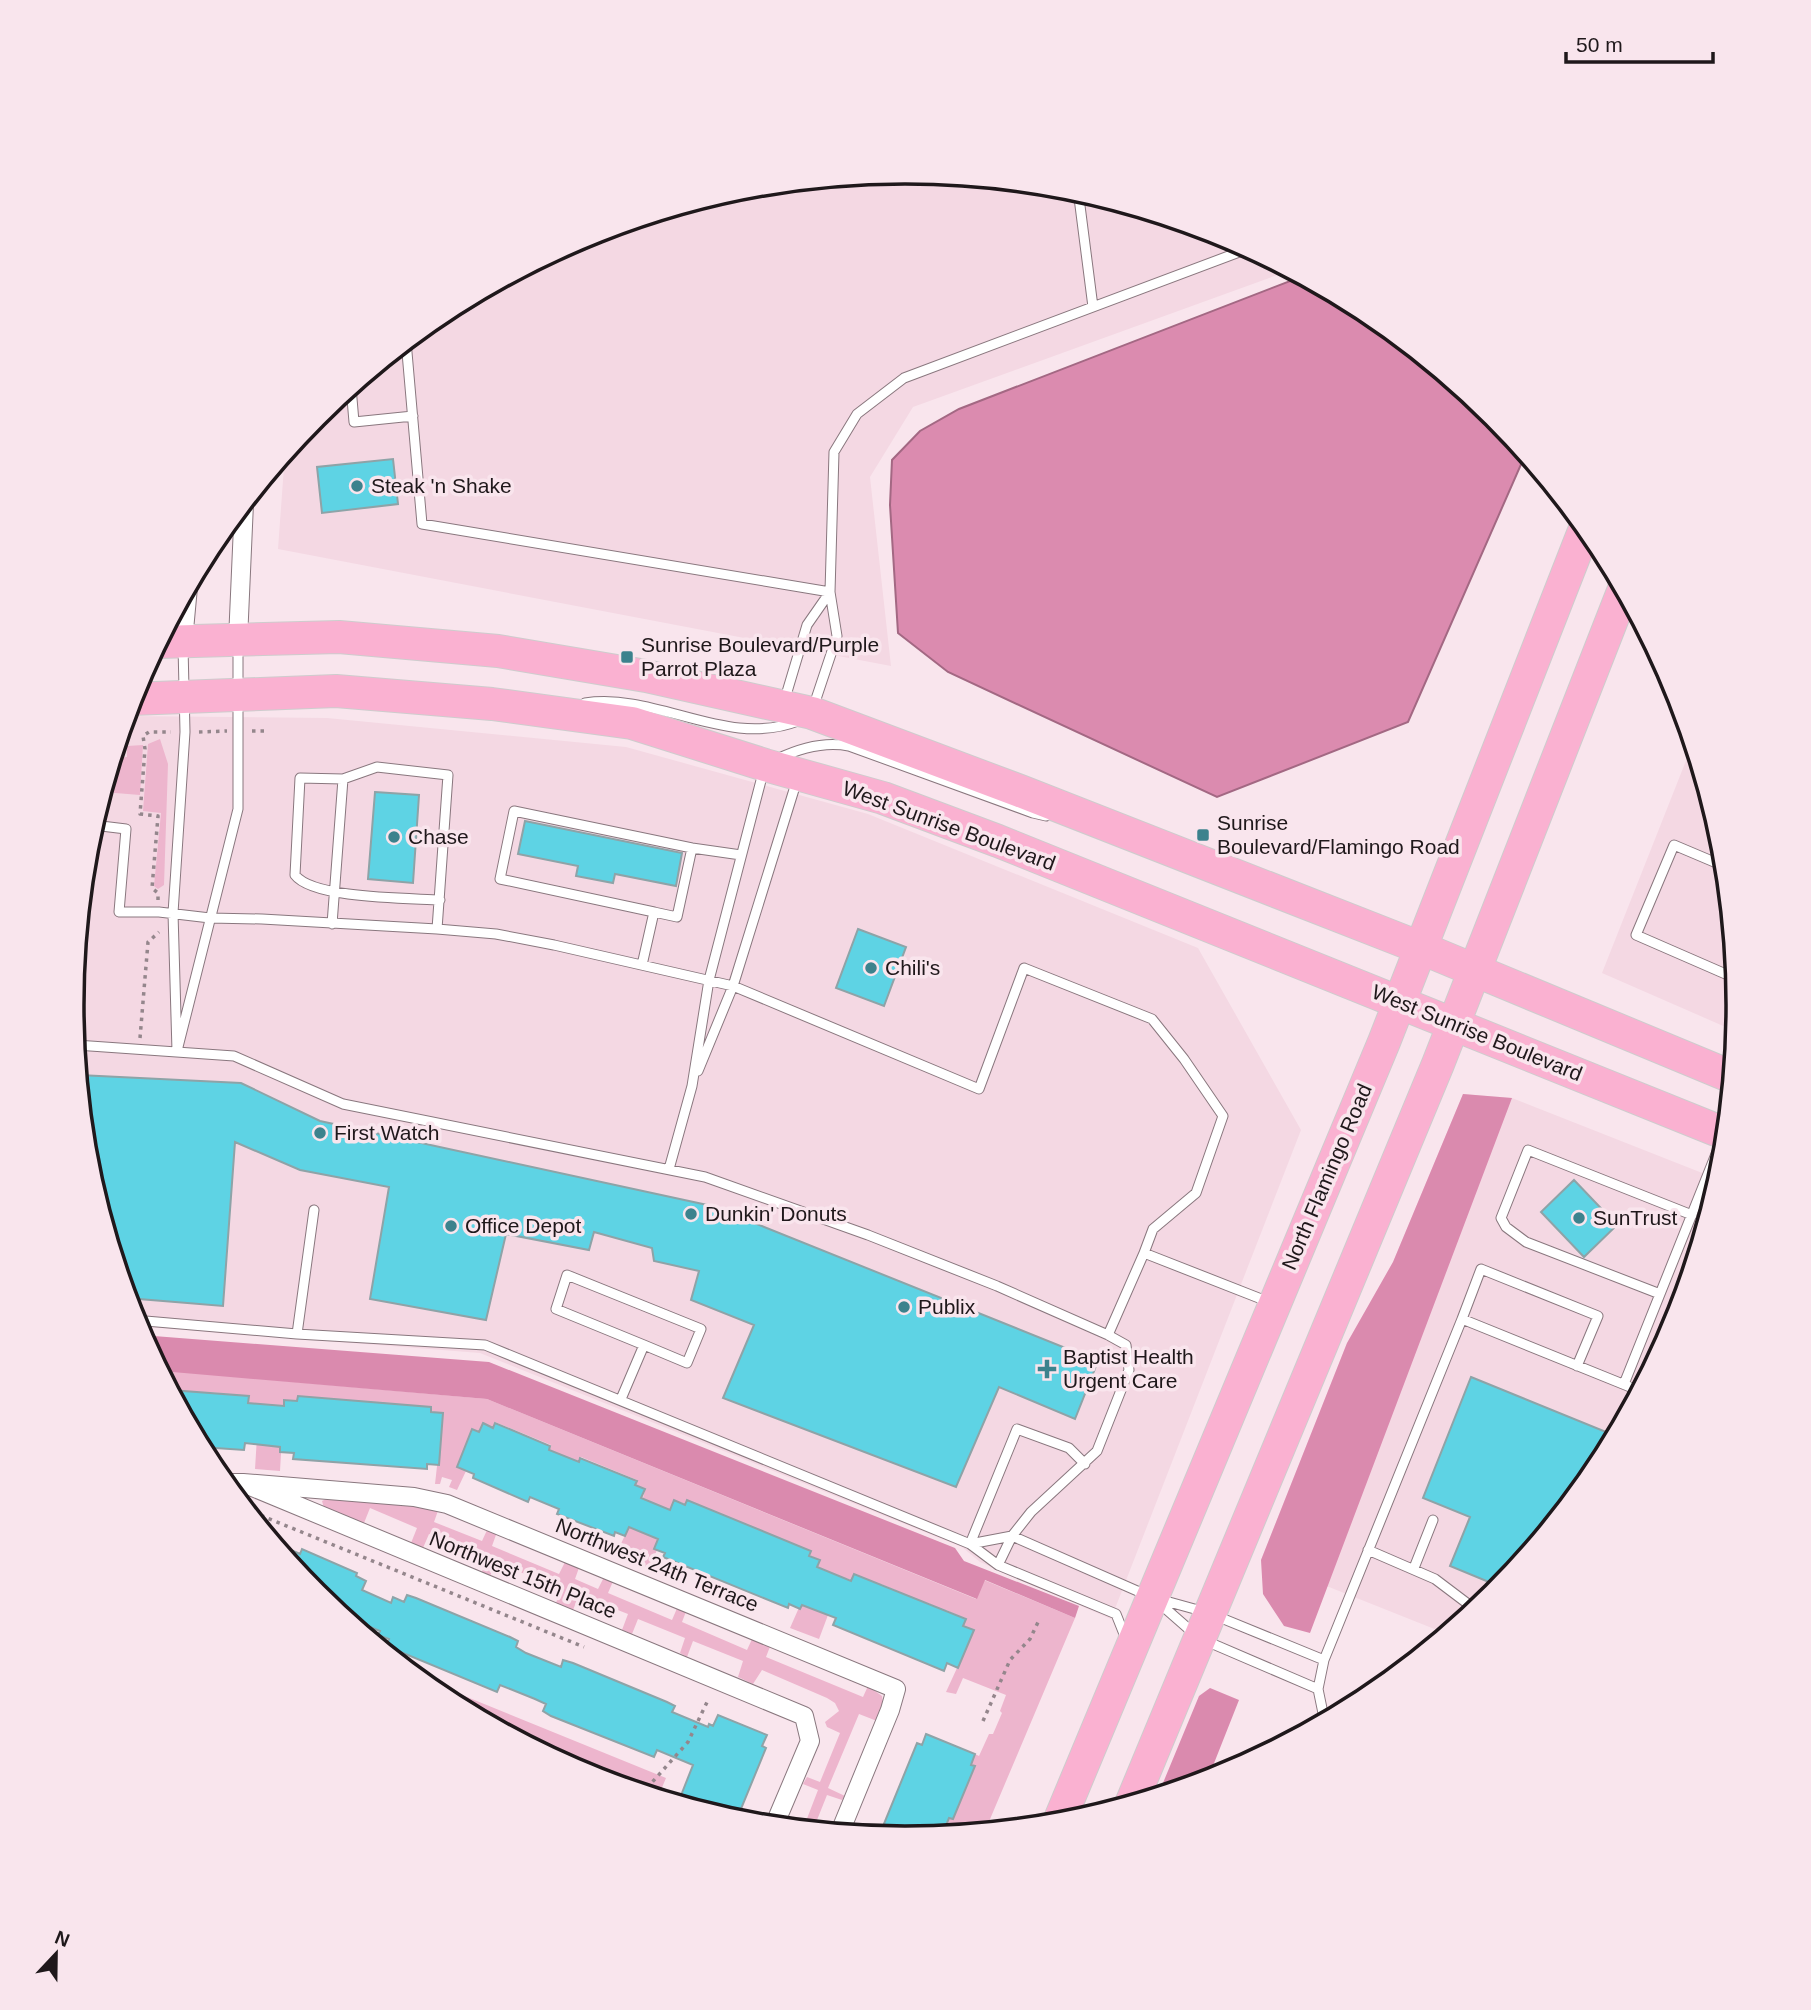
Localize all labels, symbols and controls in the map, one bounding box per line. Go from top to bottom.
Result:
scale bar [1566,21,1713,65]
text: 50 m [1576,33,1623,56]
place label: Steak 'n Shake [371,474,512,497]
marker: Steak 'n Shake [349,478,365,494]
place label: Sunrise Boulevard/Purple Parrot Plaza [641,633,879,680]
marker: Sunrise Boulevard/Purple Parrot Plaza [619,649,635,665]
street label: West Sunrise Boulevard [840,776,1059,875]
place label: Sunrise Boulevard/Flamingo Road [1217,811,1460,858]
place label: Chase [408,825,469,848]
marker: Sunrise Boulevard/Flamingo Road [1195,827,1211,843]
marker: Chase [386,829,402,845]
place label: Chili's [885,956,940,979]
marker: Chili's [863,960,879,976]
street label: West Sunrise Boulevard [1369,980,1586,1085]
street label: North Flamingo Road [1277,1080,1376,1273]
place label: First Watch [334,1121,439,1144]
marker: First Watch [312,1125,328,1141]
place label: Dunkin' Donuts [705,1202,847,1225]
marker: Dunkin' Donuts [683,1206,699,1222]
place label: SunTrust [1593,1206,1678,1229]
marker: SunTrust [1571,1210,1587,1226]
place label: Office Depot [465,1214,582,1237]
marker: Office Depot [443,1218,459,1234]
place label: Publix [918,1295,976,1318]
marker: Publix [896,1299,912,1315]
place label: Baptist Health Urgent Care [1063,1345,1194,1392]
marker: Baptist Health Urgent Care [1037,1359,1057,1379]
street label: Northwest 24th Terrace [552,1513,762,1616]
street label: Northwest 15th Place [426,1526,620,1623]
north arrow [21,1919,91,1989]
text: N [52,1926,72,1951]

